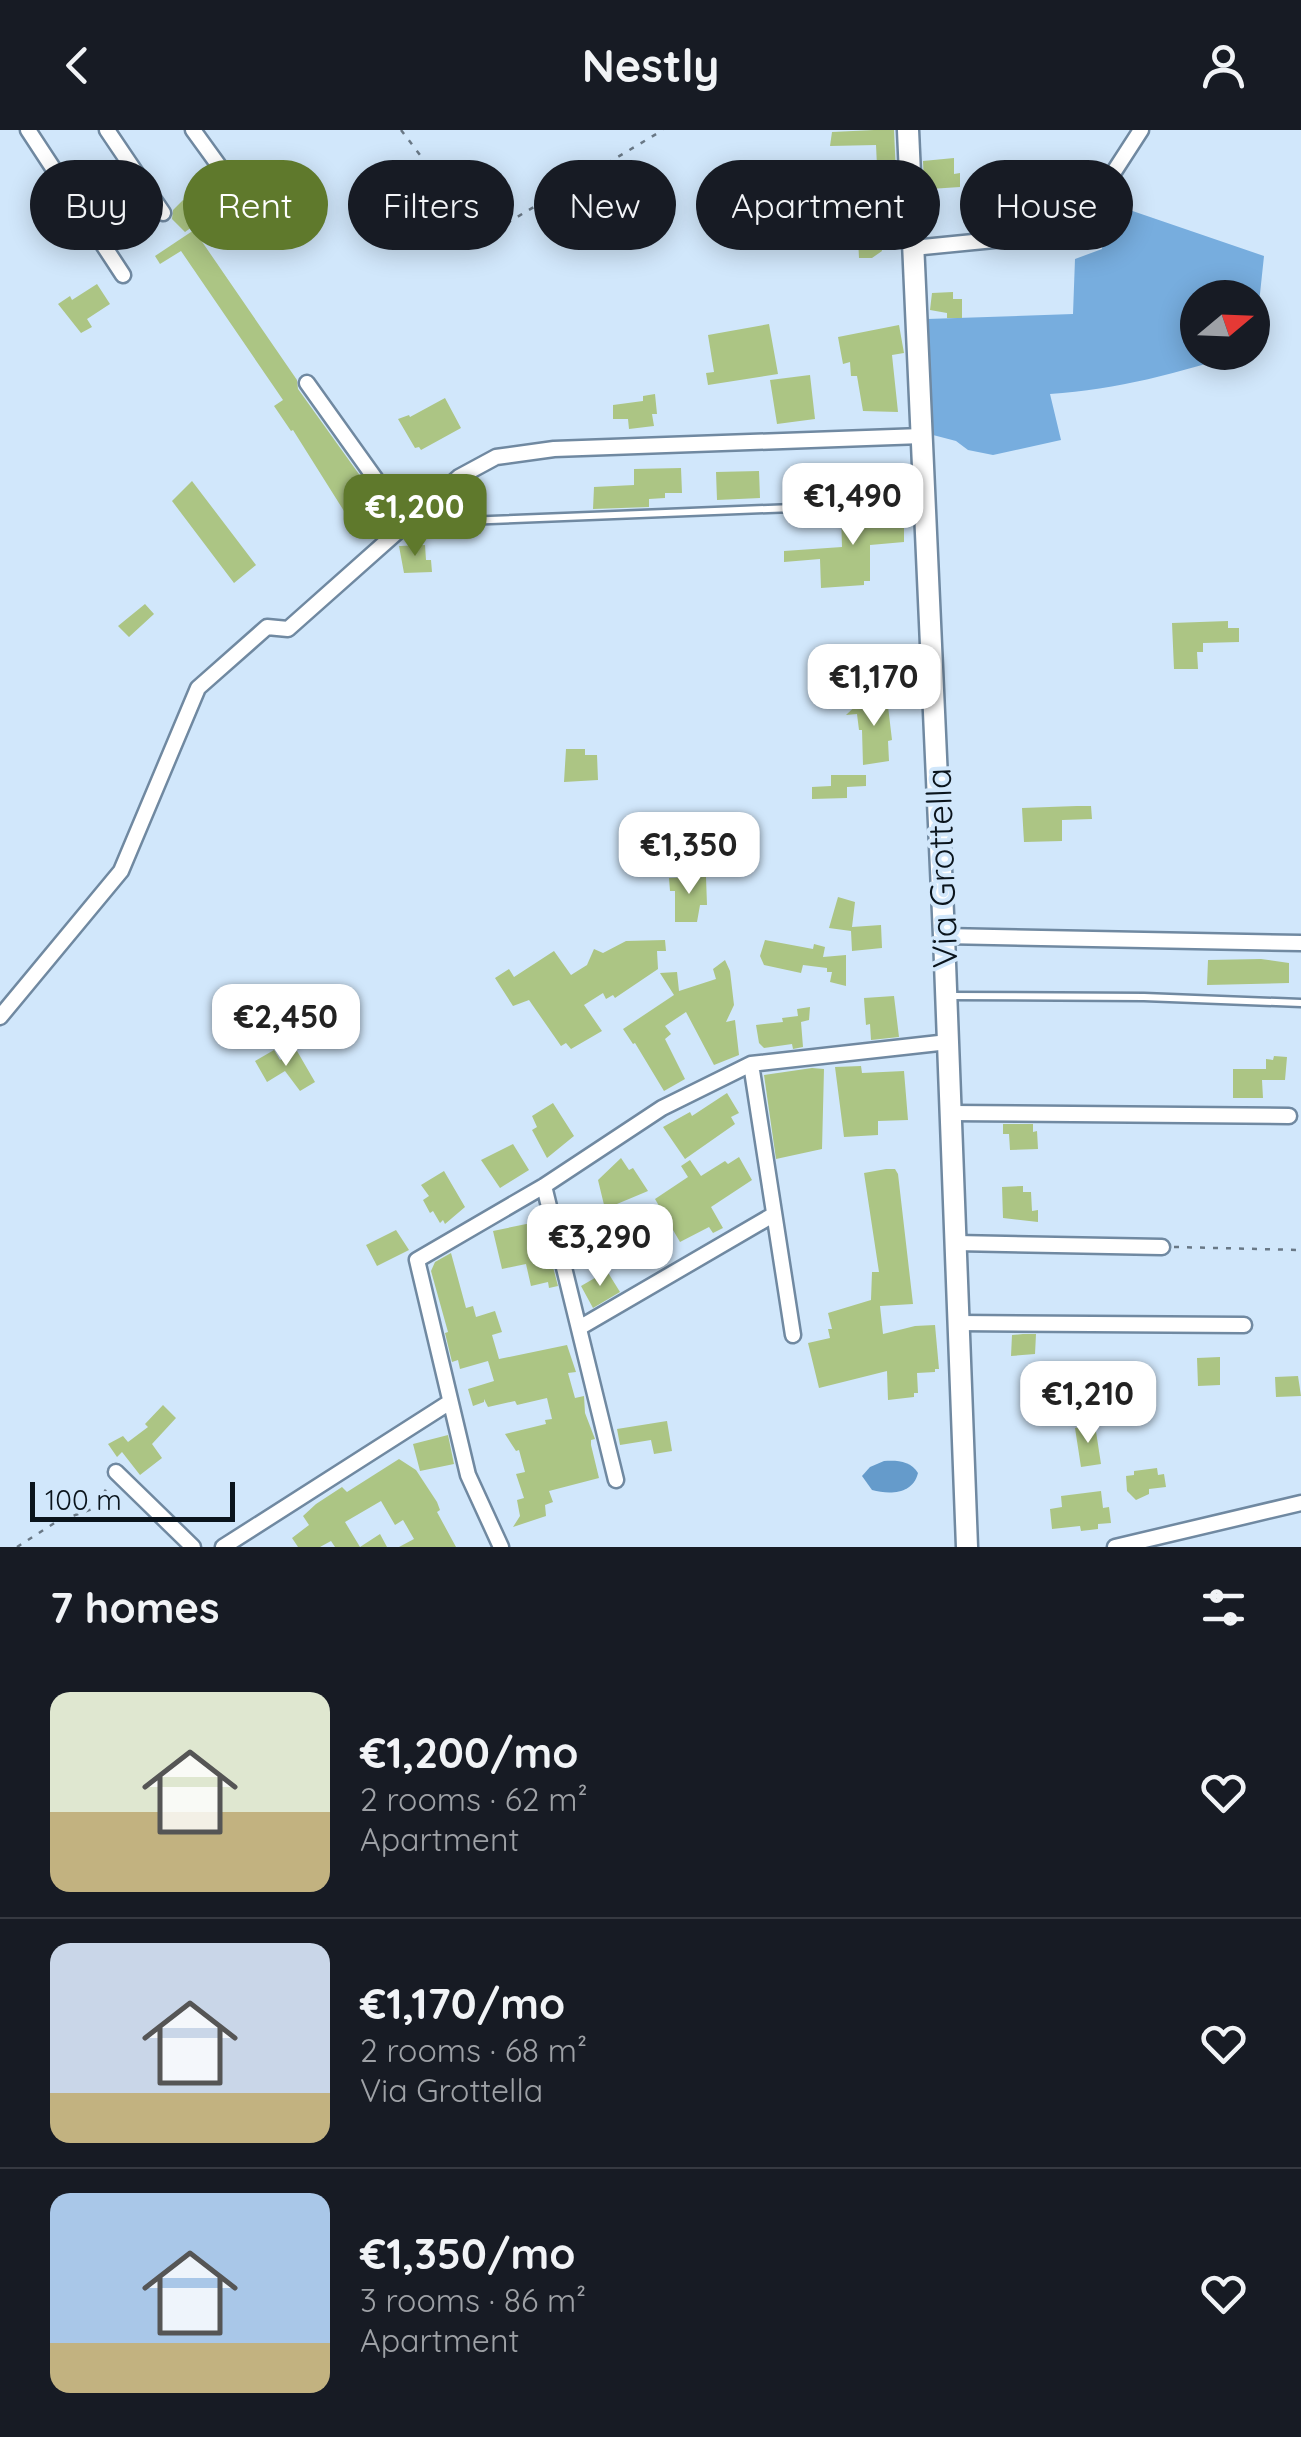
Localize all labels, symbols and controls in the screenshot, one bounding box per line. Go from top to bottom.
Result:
text: Nestly [582,37,719,93]
icon: back [50,38,105,93]
icon: person [1196,38,1251,93]
chip: Buy [30,160,163,250]
chip: Rent [183,160,328,250]
chip: Filters [348,160,514,250]
chip: New [534,160,676,250]
chip: Apartment [696,160,940,250]
chip: House [960,160,1133,250]
north arrow [1180,280,1270,370]
map controls [1180,280,1270,370]
pin: €1,490 [772,463,934,548]
pin: €1,200 [334,474,496,559]
text: €1,490 [804,475,902,515]
text: €1,200 [366,486,464,526]
pin: €1,170 [793,644,955,729]
text: €1,170 [830,656,918,696]
street label: Via Grottella [916,767,966,969]
pin: €1,350 [608,812,770,897]
text: €1,350 [641,824,737,864]
pin: €2,450 [205,984,367,1069]
text: €2,450 [234,996,338,1036]
pin: €3,290 [519,1204,681,1289]
text: €3,290 [549,1216,651,1256]
pin: €1,210 [1007,1361,1169,1446]
text: €1,210 [1042,1373,1134,1413]
scale bar [30,1477,235,1522]
text: 100 m [45,1482,122,1517]
icon: filters [1196,1580,1251,1635]
text: 7 homes [50,1581,219,1634]
text: €1,200/mo [360,1726,578,1779]
icon: home [130,1732,250,1852]
icon: heart [1196,1765,1251,1820]
text: 2 rooms · 62 m² [360,1779,588,1819]
text: Apartment [360,1819,519,1859]
text: €1,170/mo [360,1977,565,2030]
icon: home [130,1983,250,2103]
icon: heart [1196,2016,1251,2071]
text: 2 rooms · 68 m² [360,2030,587,2070]
text: Via Grottella [360,2070,543,2110]
text: €1,350/mo [360,2227,576,2280]
icon: home [130,2233,250,2353]
icon: heart [1196,2266,1251,2321]
text: 3 rooms · 86 m² [360,2280,586,2320]
text: Apartment [360,2320,519,2360]

